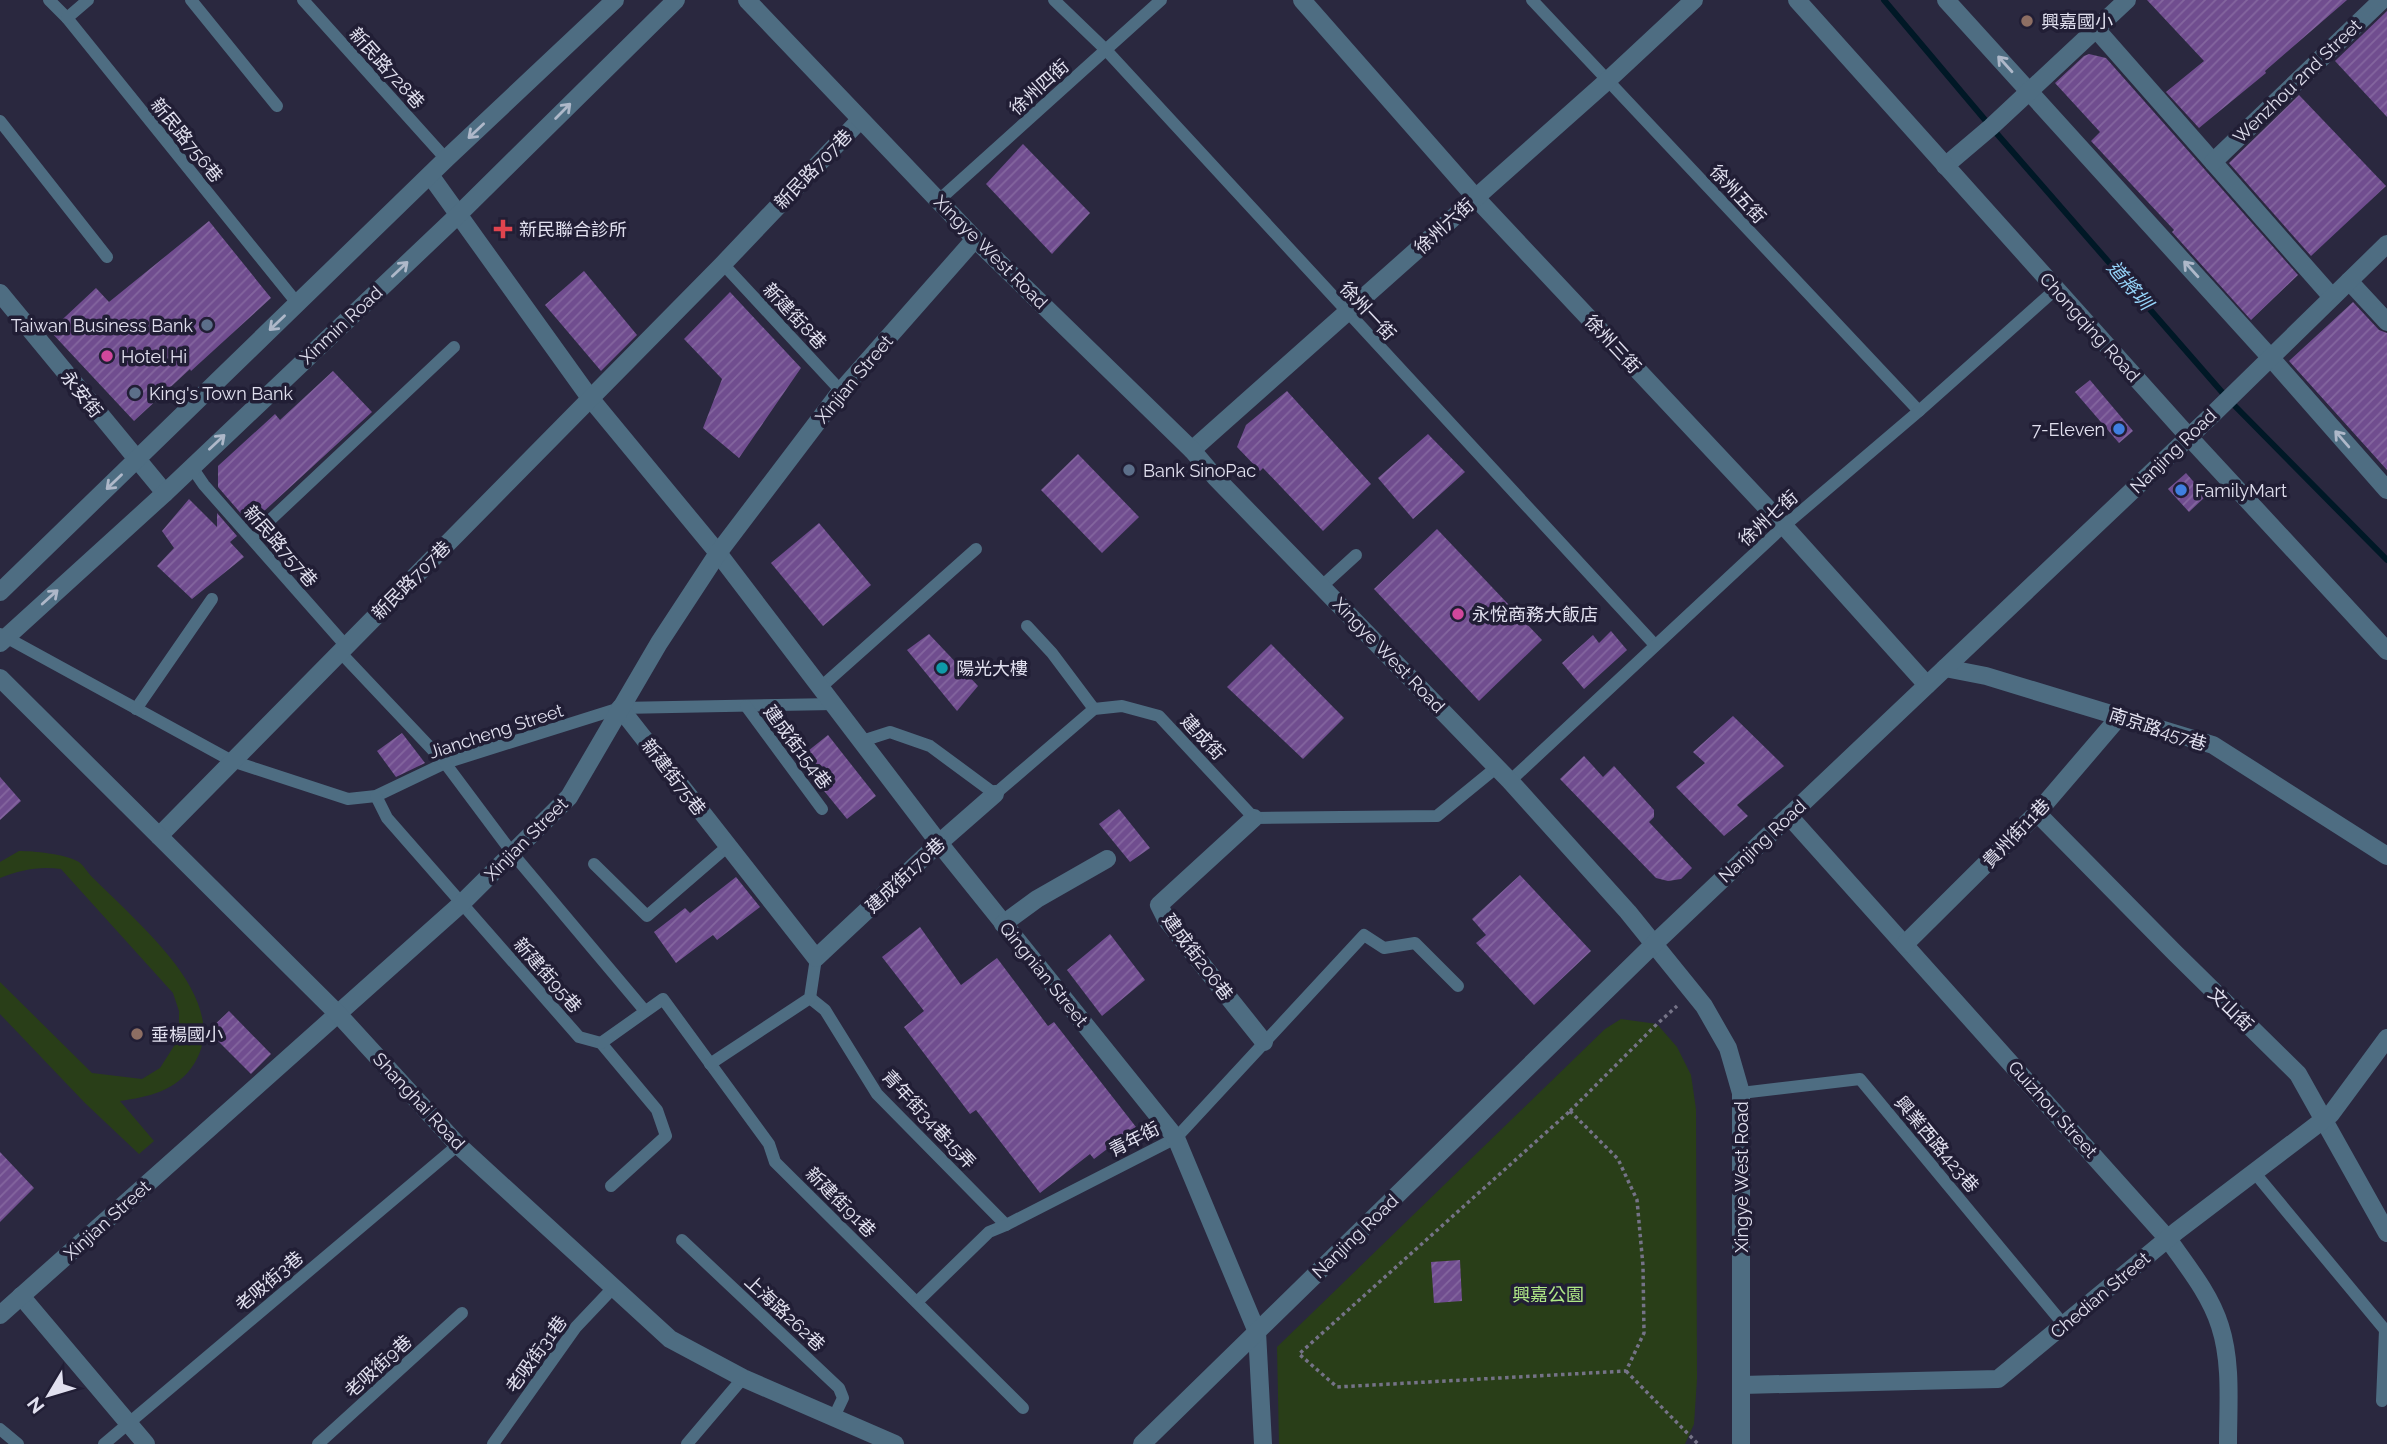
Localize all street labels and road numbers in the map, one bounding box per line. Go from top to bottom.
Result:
street label: Wenzhou 2nd Street [2229,15,2365,147]
street label: 新民路728巷 [345,23,429,113]
street label: 徐州四街 [1005,55,1073,119]
street label: 新民路756巷 [147,94,227,186]
street label: 新民路707巷 [770,125,856,213]
street label: 徐州五街 [1706,161,1770,227]
street label: Xingye West Road [930,191,1052,313]
street label: 徐州六街 [1410,194,1478,258]
street label: Chongqing Road [2035,268,2145,386]
street label: 徐州一街 [1336,278,1400,344]
street label: 新建街8巷 [759,279,831,353]
street label: Xinmin Road [296,282,386,368]
street label: 徐州三街 [1581,311,1645,377]
street label: Xinjian Street [811,331,897,427]
street label: 永安街 [57,366,107,422]
street label: Nanjing Road [2126,405,2220,497]
street label: 徐州七街 [1734,486,1802,550]
street label: 新民路757巷 [240,501,322,591]
street label: 新民路707巷 [367,536,455,624]
street label: Xingye West Road [1329,593,1449,717]
street label: Jiancheng Street [426,699,566,763]
street label: 建成街154巷 [760,701,836,793]
street label: 南京路457巷 [2107,703,2209,755]
street label: 建成街 [1177,710,1229,764]
street label: 新建街75巷 [638,735,710,819]
street label: Xinjian Street [480,793,572,885]
street label: 貴州街11巷 [1978,794,2054,872]
street label: Nanjing Road [1714,795,1810,887]
street label: 建成街170巷 [861,833,949,917]
street label: 建成街206巷 [1159,909,1237,1005]
street label: Qingnian Street [995,918,1093,1030]
street label: 新建街95巷 [510,933,586,1017]
street label: 文山街 [2204,983,2258,1035]
street label: Shanghai Road [369,1048,469,1154]
street label: Guizhou Street [2004,1056,2102,1162]
street label: 青年街34巷15弄 [878,1065,980,1173]
street label: 興業西路423巷 [1891,1092,1983,1196]
street label: Xingye West Road [1731,1101,1752,1253]
street label: 青年街 [1105,1117,1163,1161]
street label: 新建街91巷 [802,1163,880,1241]
street label: Xinjian Street [60,1176,154,1264]
street label: Nanjing Road [1308,1190,1402,1282]
street label: 老吸街3巷 [231,1247,307,1315]
street label: Chedian Street [2046,1247,2154,1343]
street label: 上海路262巷 [741,1271,829,1355]
street label: 老吸街31巷 [501,1312,571,1396]
street label: 老吸街9巷 [340,1331,416,1401]

